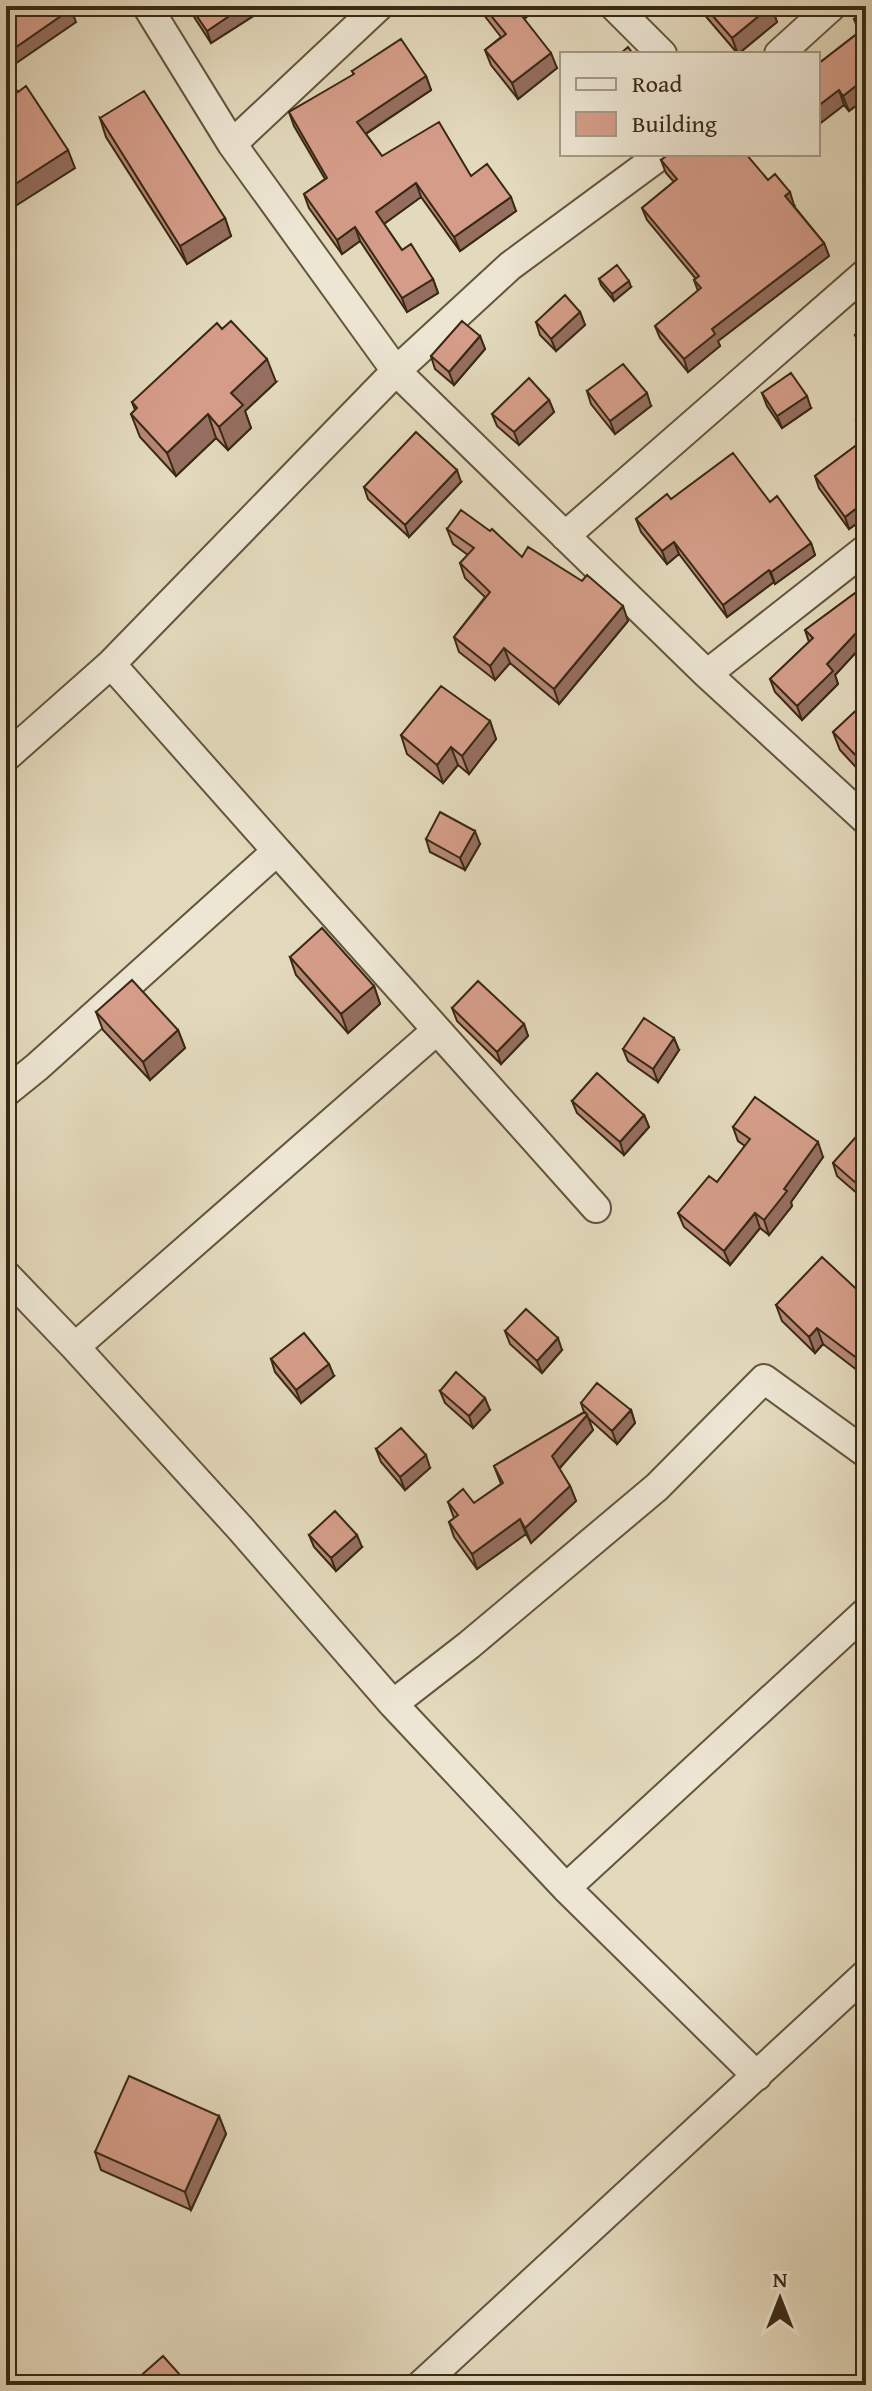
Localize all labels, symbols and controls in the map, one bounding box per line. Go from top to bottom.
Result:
legend [560,52,820,156]
text: Road [632,66,682,101]
text: Building [632,106,717,141]
north arrow [740,2259,820,2339]
text: N [773,2263,788,2295]

